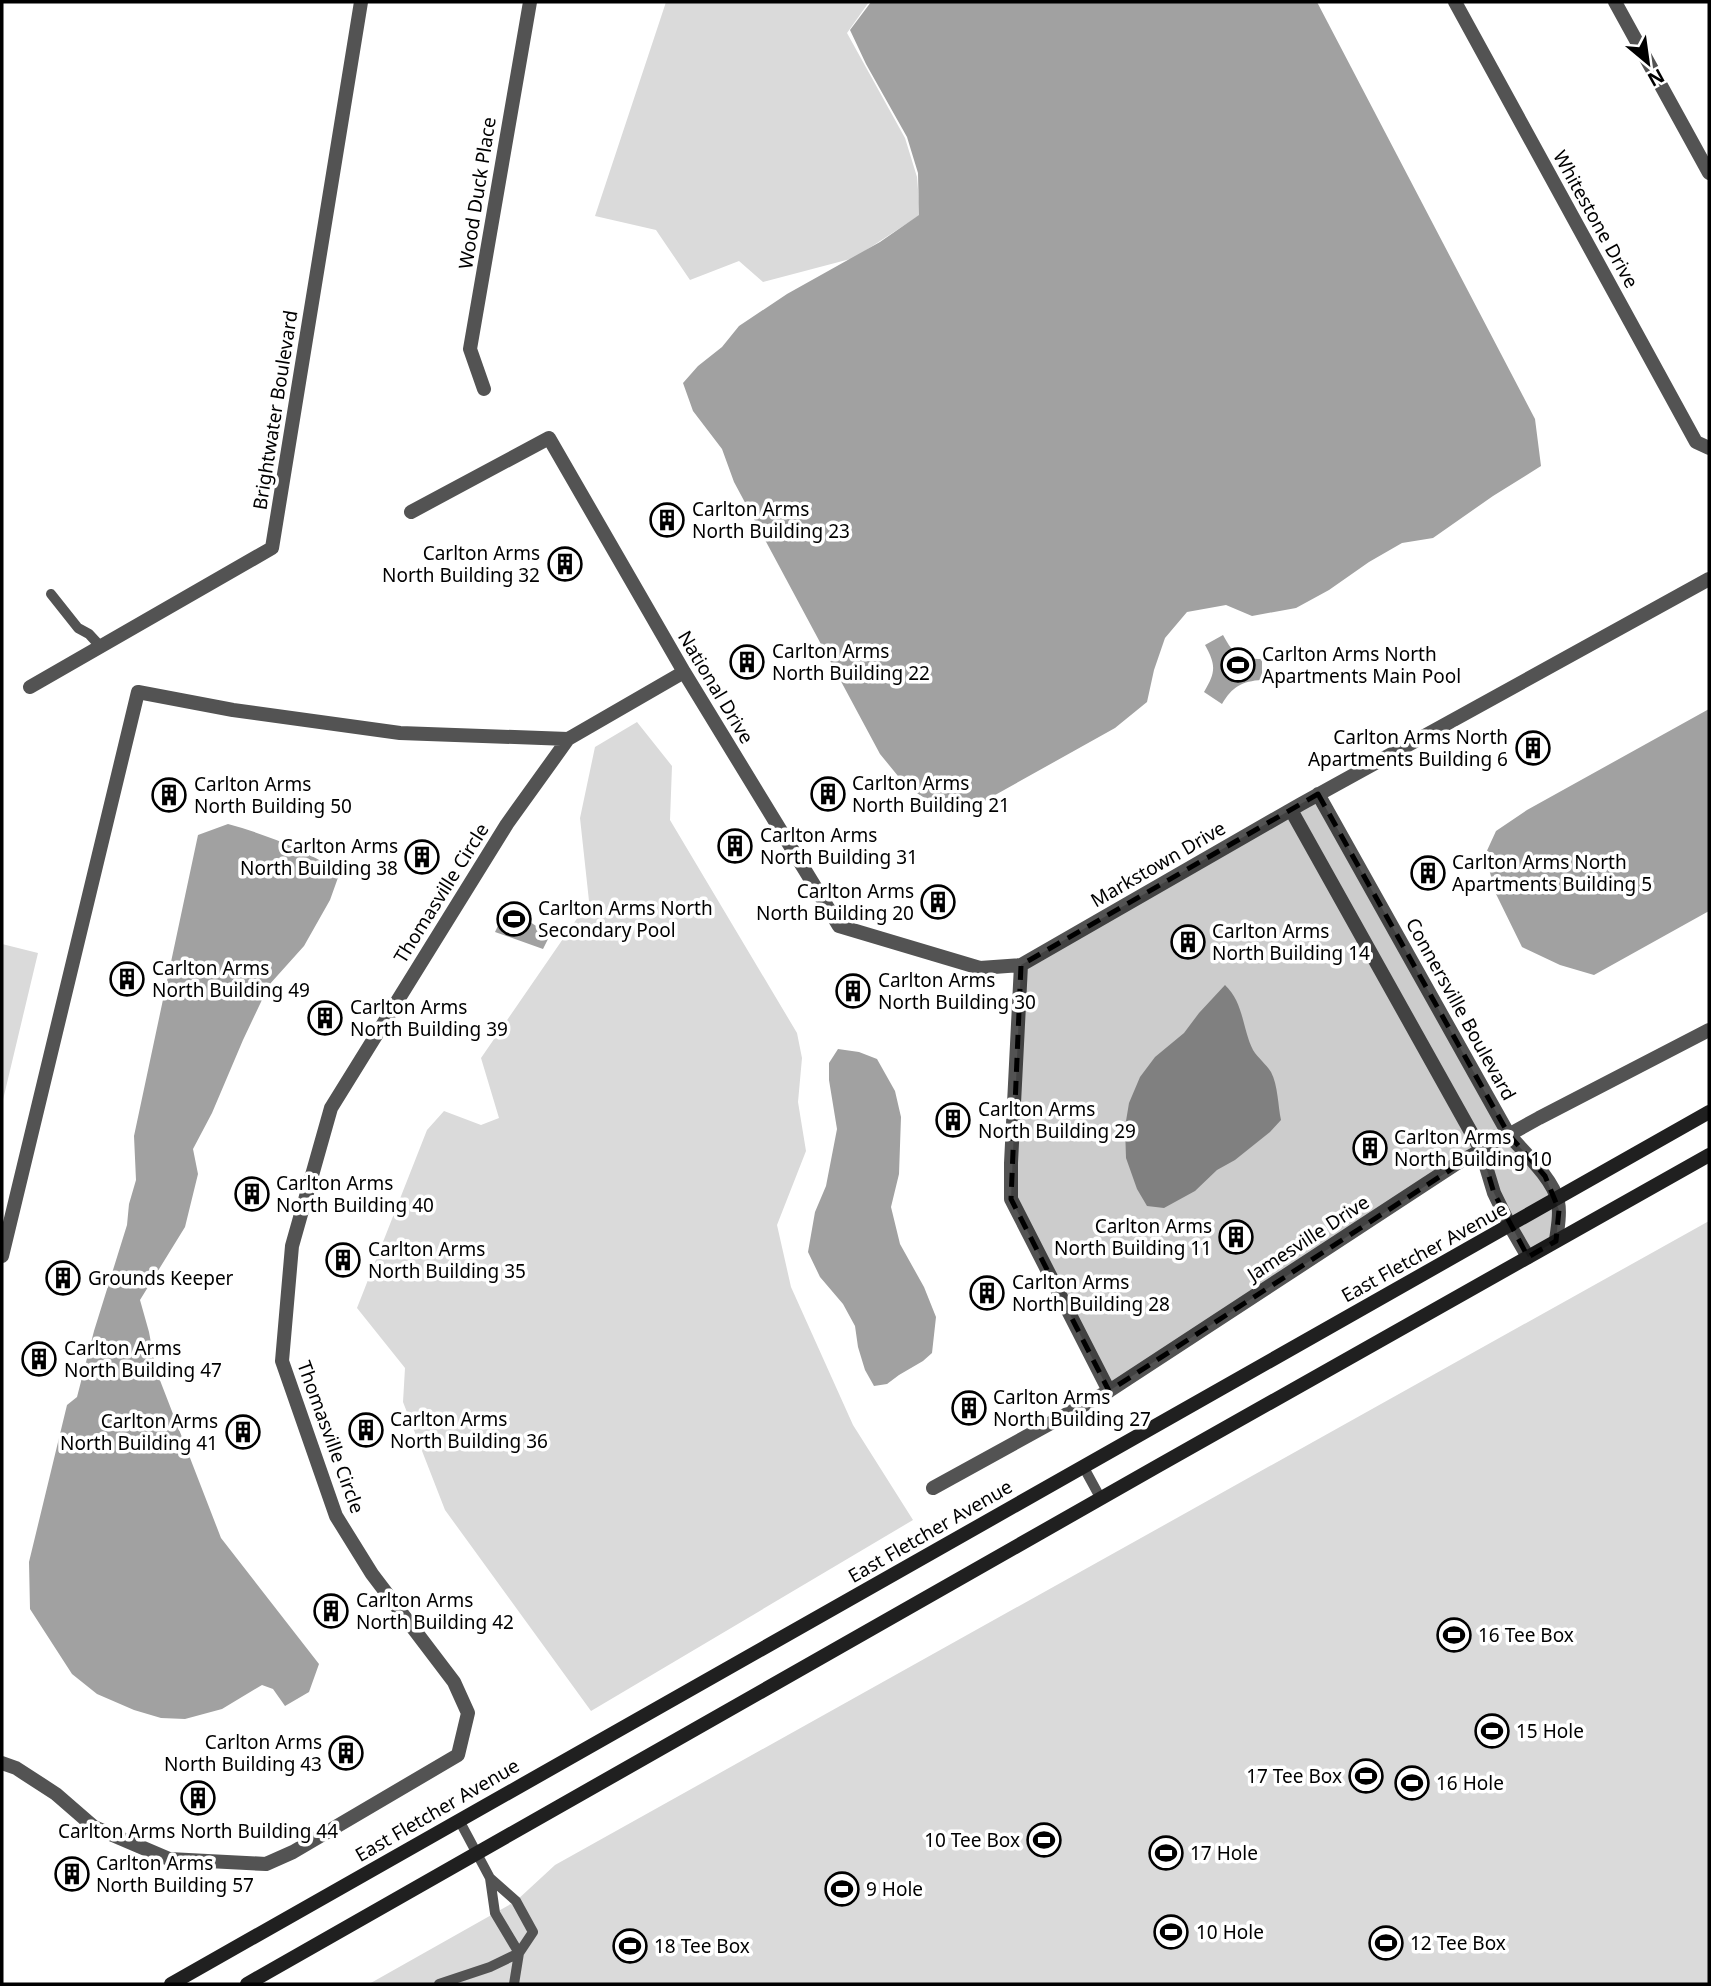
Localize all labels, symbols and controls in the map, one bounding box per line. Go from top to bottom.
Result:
north arrow [1613,28,1683,98]
text: N [1643,63,1669,93]
street label: Wood Duck Place [452,115,502,271]
street label: Whitestone Drive [1547,145,1645,293]
street label: Brightwater Boulevard [246,308,304,512]
place label: Carlton Arms North Building 23 [692,496,850,544]
building icon: Carlton Arms North Building 23 [648,501,686,539]
place label: Carlton Arms North Building 32 [382,540,540,588]
building icon: Carlton Arms North Building 32 [546,545,584,583]
street label: National Drive [672,626,760,748]
place label: Carlton Arms North Building 22 [772,638,930,686]
place label: Carlton Arms North Apartments Main Pool [1262,641,1461,689]
building icon: Carlton Arms North Building 22 [728,643,766,681]
sports icon: Carlton Arms North Apartments Main Pool [1219,646,1257,684]
place label: Carlton Arms North Apartments Building 6 [1308,724,1508,772]
building icon: Carlton Arms North Apartments Building 6 [1514,729,1552,767]
place label: Carlton Arms North Building 21 [852,770,1010,818]
place label: Carlton Arms North Building 50 [194,771,352,819]
building icon: Carlton Arms North Building 21 [809,775,847,813]
building icon: Carlton Arms North Building 50 [150,776,188,814]
street label: Markstown Drive [1086,815,1230,913]
street label: Thomasville Circle [387,818,495,968]
place label: Carlton Arms North Building 31 [760,822,918,870]
building icon: Carlton Arms North Building 31 [716,827,754,865]
place label: Carlton Arms North Building 38 [240,833,398,881]
building icon: Carlton Arms North Building 38 [403,838,441,876]
place label: Carlton Arms North Apartments Building 5 [1452,849,1652,897]
building icon: Carlton Arms North Apartments Building 5 [1409,854,1447,892]
place label: Carlton Arms North Building 20 [756,878,914,926]
building icon: Carlton Arms North Building 20 [919,883,957,921]
place label: Carlton Arms North Secondary Pool [538,895,713,943]
sports icon: Carlton Arms North Secondary Pool [495,900,533,938]
street label: Connersville Boulevard [1400,913,1522,1105]
place label: Carlton Arms North Building 14 [1212,918,1370,966]
building icon: Carlton Arms North Building 14 [1169,923,1207,961]
place label: Carlton Arms North Building 49 [152,955,310,1003]
building icon: Carlton Arms North Building 49 [108,960,146,998]
place label: Carlton Arms North Building 30 [878,967,1036,1015]
building icon: Carlton Arms North Building 30 [834,972,872,1010]
place label: Carlton Arms North Building 39 [350,994,508,1042]
building icon: Carlton Arms North Building 39 [306,999,344,1037]
place label: Carlton Arms North Building 29 [978,1096,1136,1144]
building icon: Carlton Arms North Building 29 [934,1101,972,1139]
place label: Carlton Arms North Building 10 [1394,1124,1552,1172]
building icon: Carlton Arms North Building 10 [1351,1129,1389,1167]
place label: Carlton Arms North Building 40 [276,1170,434,1218]
building icon: Carlton Arms North Building 40 [233,1175,271,1213]
street label: Jamesville Drive [1240,1189,1374,1288]
street label: East Fletcher Avenue [1337,1196,1511,1308]
place label: Carlton Arms North Building 11 [1054,1213,1212,1261]
building icon: Carlton Arms North Building 11 [1217,1218,1255,1256]
place label: Carlton Arms North Building 35 [368,1236,526,1284]
building icon: Carlton Arms North Building 35 [324,1241,362,1279]
building icon: Grounds Keeper [44,1259,82,1297]
place label: Grounds Keeper [88,1265,234,1291]
place label: Carlton Arms North Building 28 [1012,1269,1170,1317]
building icon: Carlton Arms North Building 28 [968,1274,1006,1312]
place label: Carlton Arms North Building 47 [64,1335,222,1383]
building icon: Carlton Arms North Building 47 [20,1340,58,1378]
street label: Thomasville Circle [291,1357,371,1517]
place label: Carlton Arms North Building 27 [993,1384,1151,1432]
building icon: Carlton Arms North Building 27 [950,1389,988,1427]
place label: Carlton Arms North Building 36 [390,1406,548,1454]
place label: Carlton Arms North Building 41 [60,1408,218,1456]
building icon: Carlton Arms North Building 36 [347,1411,385,1449]
building icon: Carlton Arms North Building 41 [224,1413,262,1451]
street label: East Fletcher Avenue [843,1473,1017,1589]
place label: Carlton Arms North Building 42 [356,1587,514,1635]
building icon: Carlton Arms North Building 42 [312,1592,350,1630]
sports icon: 16 Tee Box [1435,1616,1473,1654]
place label: 16 Tee Box [1478,1622,1574,1648]
sports icon: 15 Hole [1473,1712,1511,1750]
place label: 15 Hole [1516,1718,1584,1744]
place label: Carlton Arms North Building 43 [164,1729,322,1777]
building icon: Carlton Arms North Building 43 [327,1734,365,1772]
street label: East Fletcher Avenue [350,1752,524,1868]
sports icon: 17 Tee Box [1347,1757,1385,1795]
place label: 17 Tee Box [1246,1763,1342,1789]
sports icon: 16 Hole [1393,1764,1431,1802]
place label: 16 Hole [1436,1770,1504,1796]
building icon: Carlton Arms North Building 44 [179,1779,217,1817]
place label: Carlton Arms North Building 44 [58,1818,338,1844]
sports icon: 10 Tee Box [1025,1821,1063,1859]
place label: 10 Tee Box [924,1827,1020,1853]
sports icon: 17 Hole [1147,1834,1185,1872]
place label: 17 Hole [1190,1840,1258,1866]
place label: Carlton Arms North Building 57 [96,1850,254,1898]
building icon: Carlton Arms North Building 57 [53,1855,91,1893]
sports icon: 9 Hole [823,1870,861,1908]
place label: 9 Hole [866,1876,923,1902]
sports icon: 10 Hole [1152,1913,1190,1951]
place label: 10 Hole [1196,1919,1264,1945]
sports icon: 12 Tee Box [1367,1924,1405,1962]
sports icon: 18 Tee Box [611,1927,649,1965]
place label: 12 Tee Box [1410,1930,1506,1956]
place label: 18 Tee Box [654,1933,750,1959]

